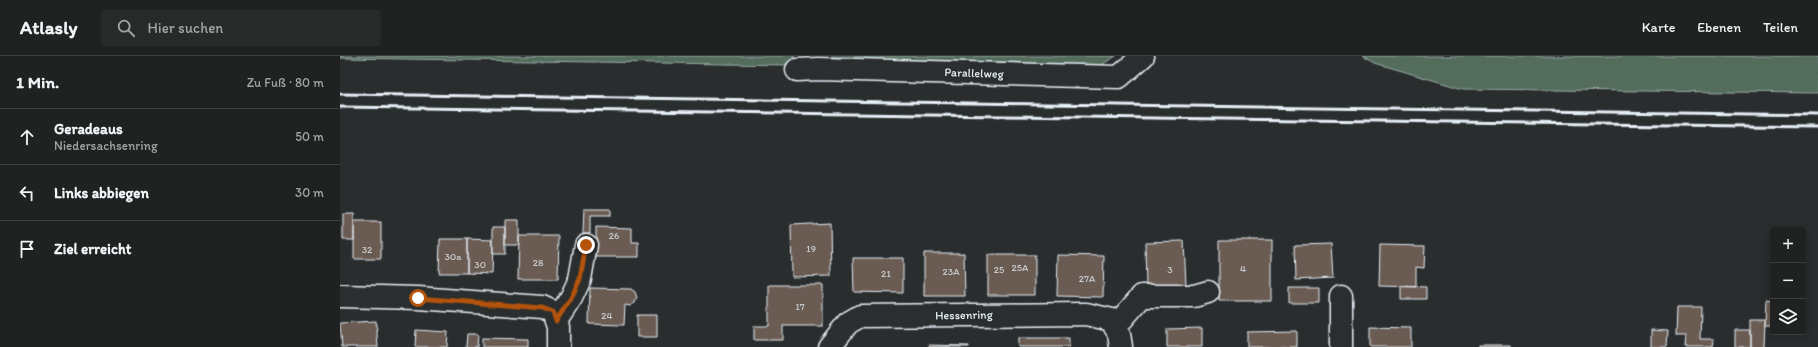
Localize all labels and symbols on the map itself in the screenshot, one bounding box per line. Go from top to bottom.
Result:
street label: Parallelweg [944,65,1005,81]
house number: 26 [609,229,619,242]
route end [577,236,595,254]
house number: 19 [806,242,816,255]
house number: 32 [362,243,373,256]
house number: 30a [445,250,462,263]
house number: 28 [533,256,544,269]
house number: 30 [474,258,486,271]
house number: 25A [1012,261,1029,274]
house number: 4 [1240,262,1246,275]
house number: 25 [994,263,1004,276]
house number: 3 [1167,263,1173,276]
house number: 23A [942,265,960,278]
house number: 21 [881,267,891,280]
house number: 27A [1079,272,1096,285]
route start [409,289,427,307]
house number: 17 [795,300,805,313]
street label: Hessenring [935,307,994,323]
house number: 24 [601,309,613,322]

